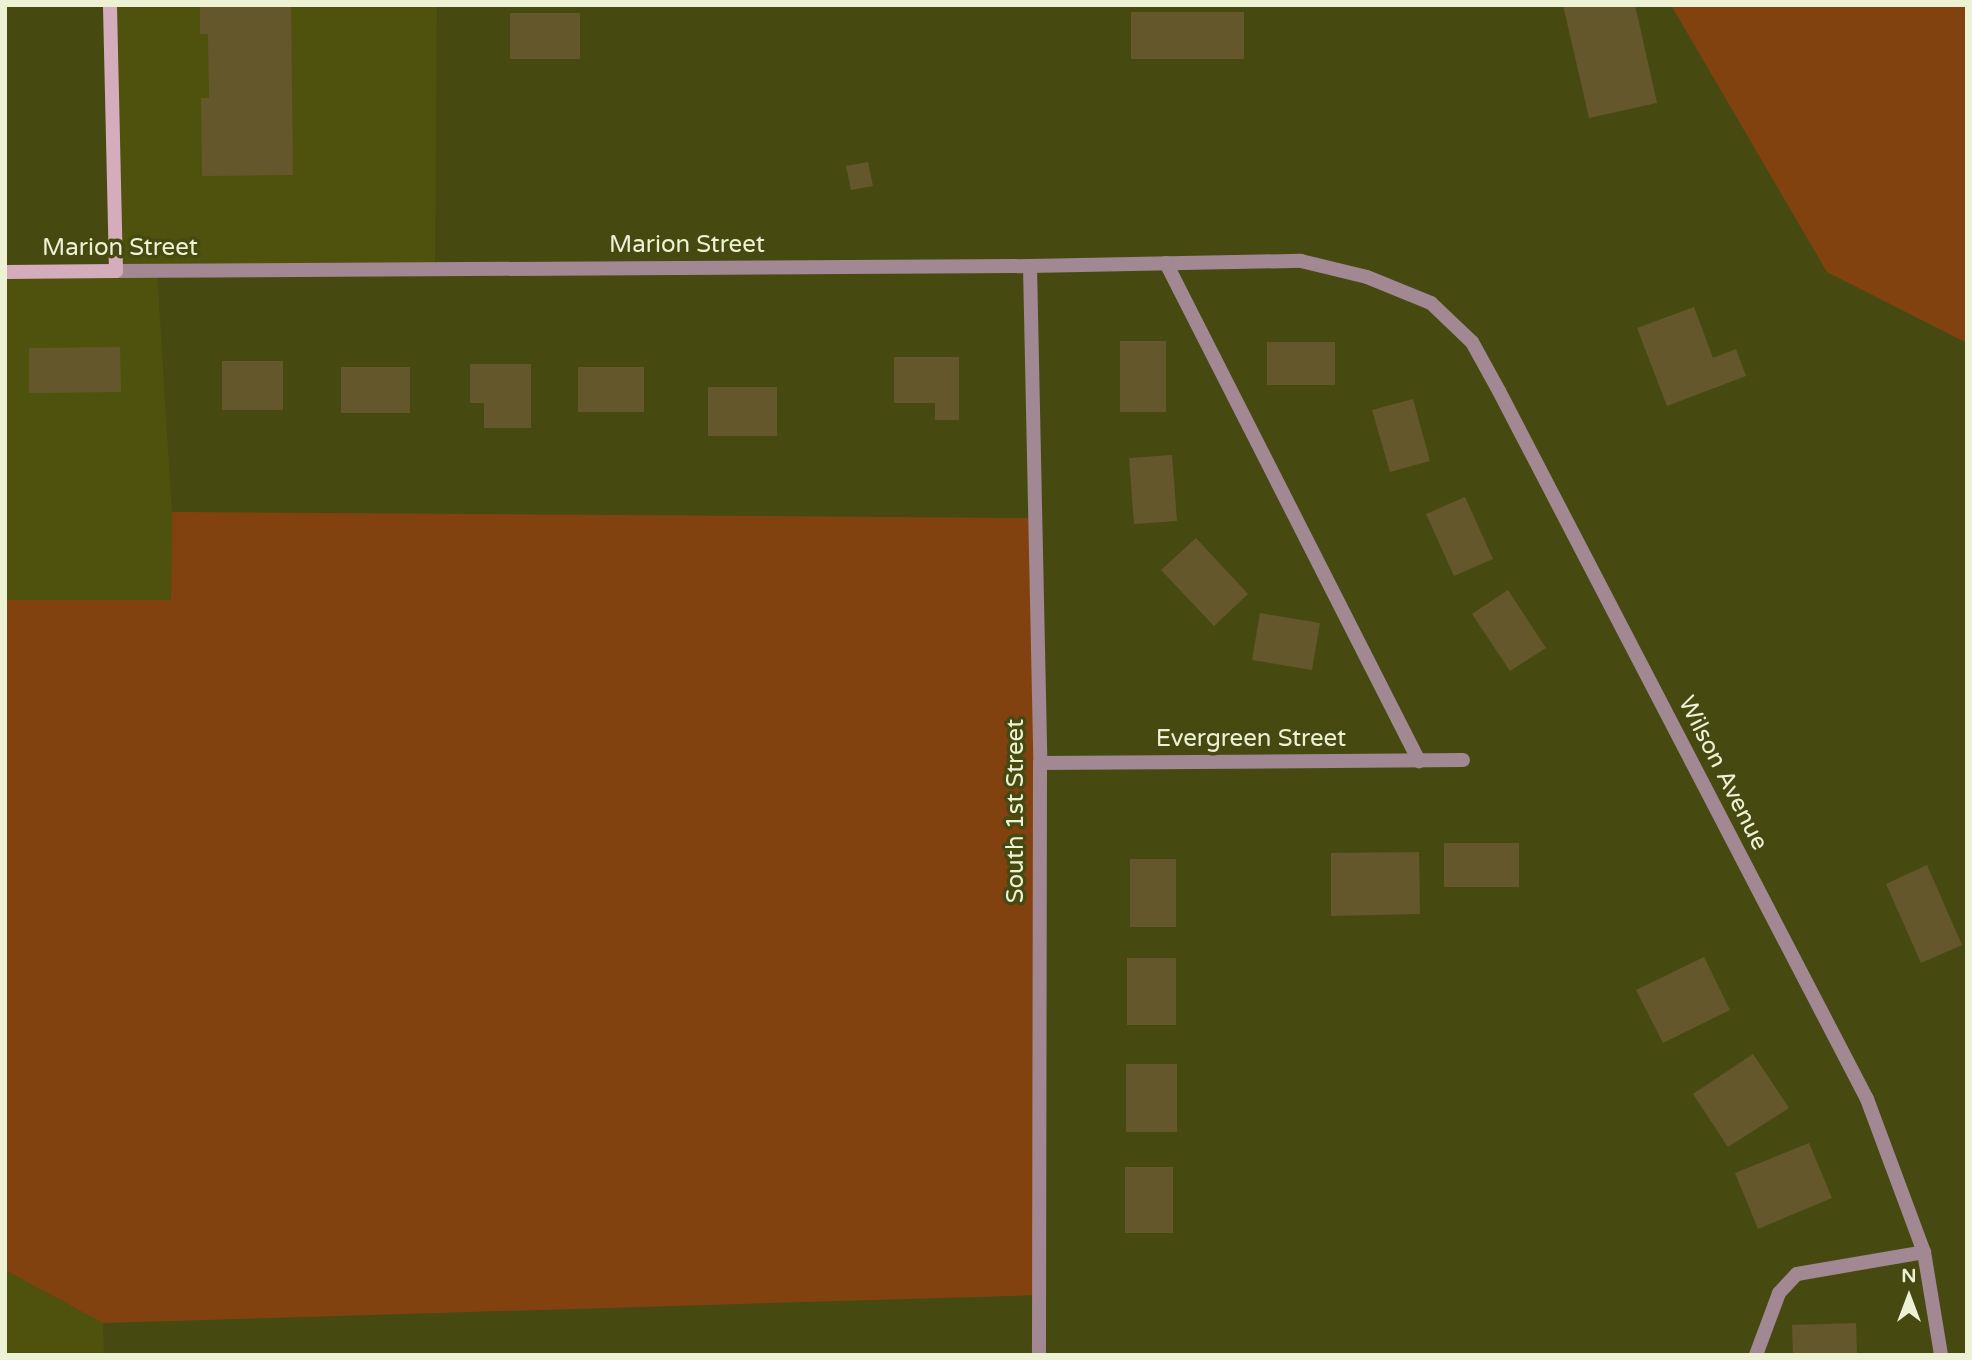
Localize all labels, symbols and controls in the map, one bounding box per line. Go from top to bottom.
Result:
street label: Marion Street [609,231,765,259]
street label: Marion Street [42,234,198,262]
street label: Wilson Avenue [1672,691,1774,855]
street label: South 1st Street [1002,719,1030,903]
street label: Evergreen Street [1156,725,1346,753]
north arrow [1874,1262,1944,1332]
text: N [1901,1265,1917,1287]

